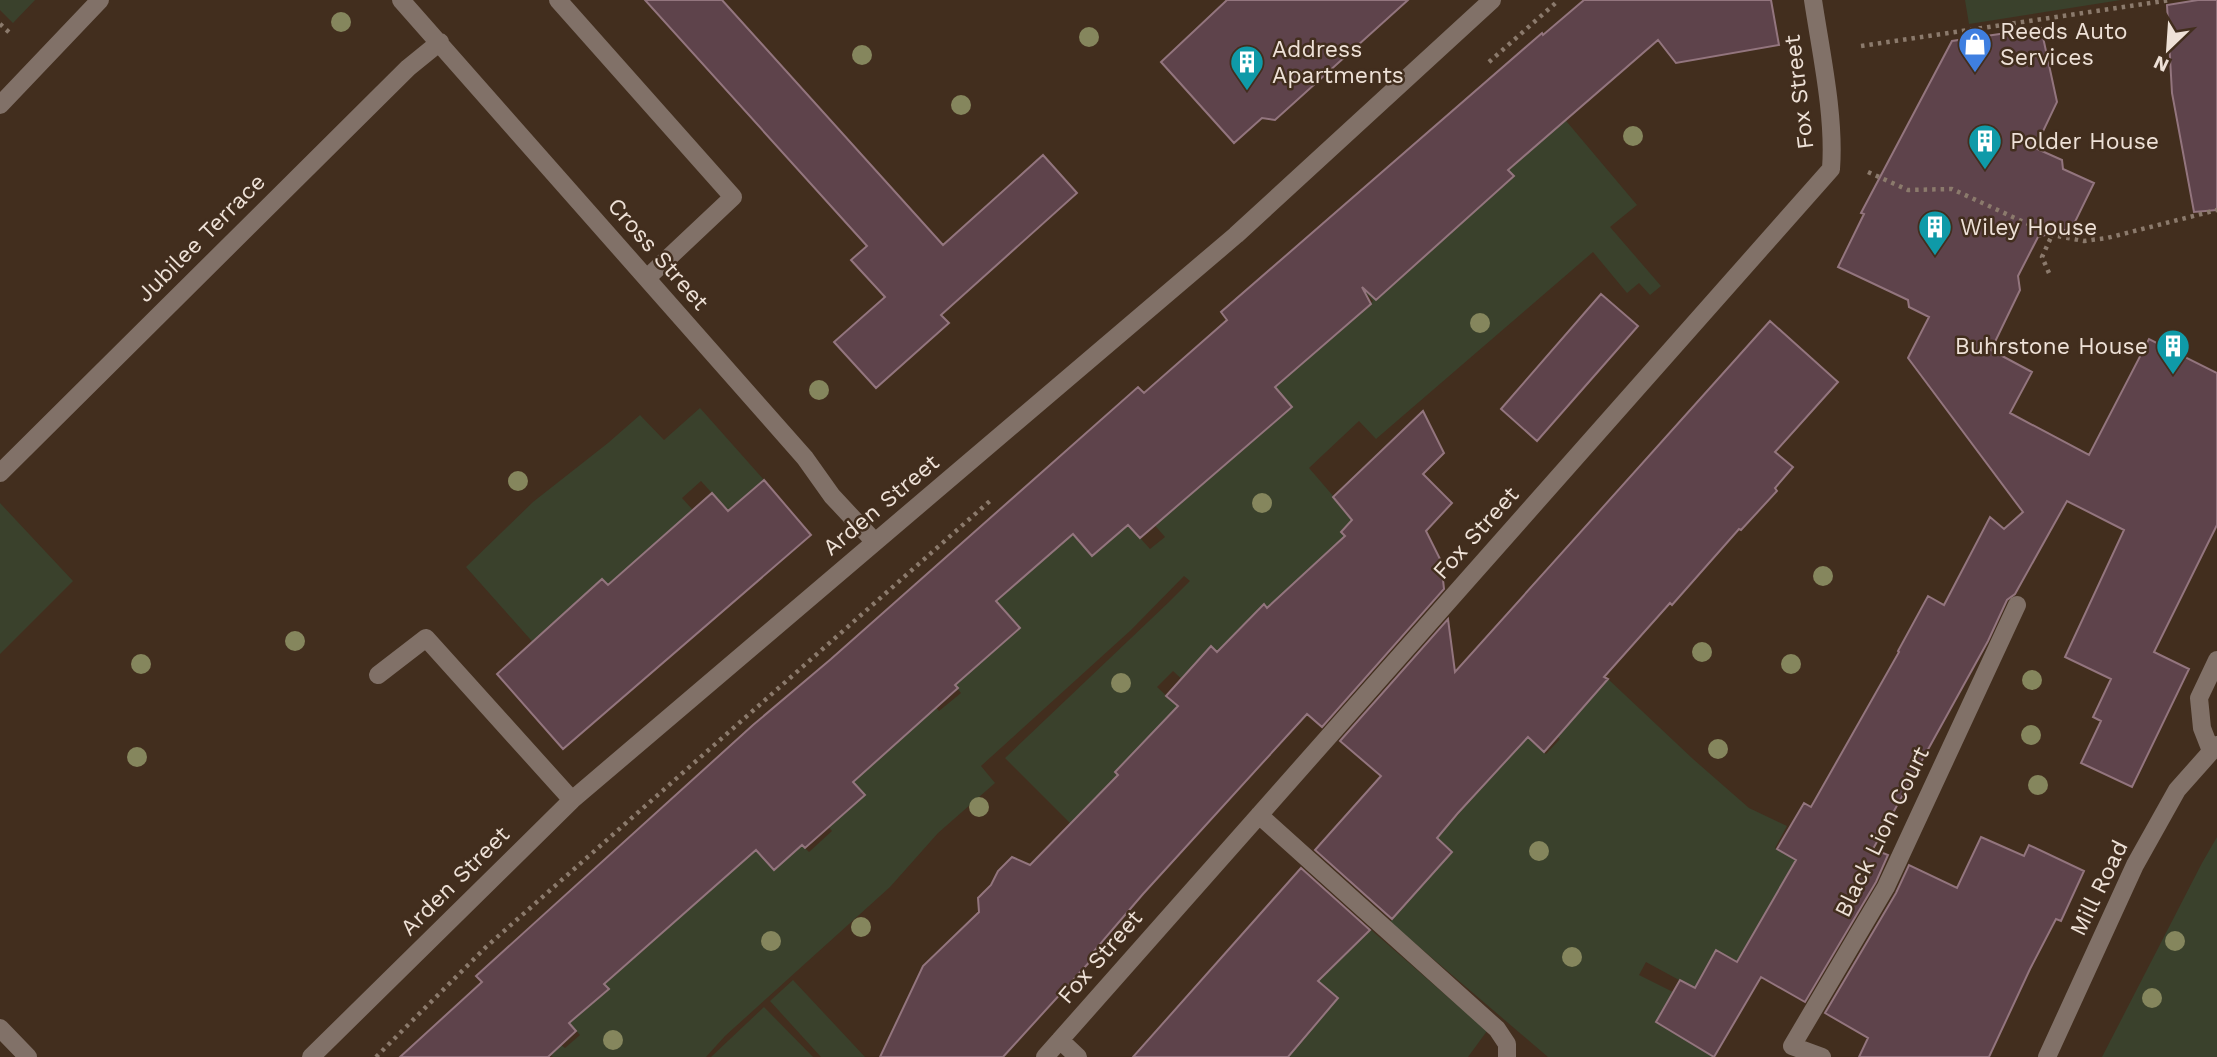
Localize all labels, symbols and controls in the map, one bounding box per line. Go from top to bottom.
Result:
north arrow [2133,14,2203,84]
place label: Reeds Auto Services [2000,18,2128,71]
shop icon: Reeds Auto Services [1956,25,1994,74]
street label: Fox Street [1779,33,1819,151]
place label: Address Apartments [1272,36,1404,89]
building icon: Address Apartments [1228,43,1266,92]
text: N [2150,51,2172,77]
building icon: Polder House [1966,122,2004,171]
place label: Polder House [2010,128,2159,155]
street label: Jubilee Terrace [131,168,271,308]
street label: Cross Street [602,192,714,316]
building icon: Wiley House [1916,208,1954,257]
place label: Wiley House [1960,214,2097,241]
building icon: Buhrstone House [2154,327,2192,376]
place label: Buhrstone House [1955,333,2148,360]
street label: Arden Street [817,448,945,561]
street label: Fox Street [1428,481,1525,585]
street label: Black Lion Court [1829,742,1935,922]
street label: Arden Street [395,821,515,941]
street label: Mill Road [2064,836,2134,940]
street label: Fox Street [1052,904,1148,1009]

